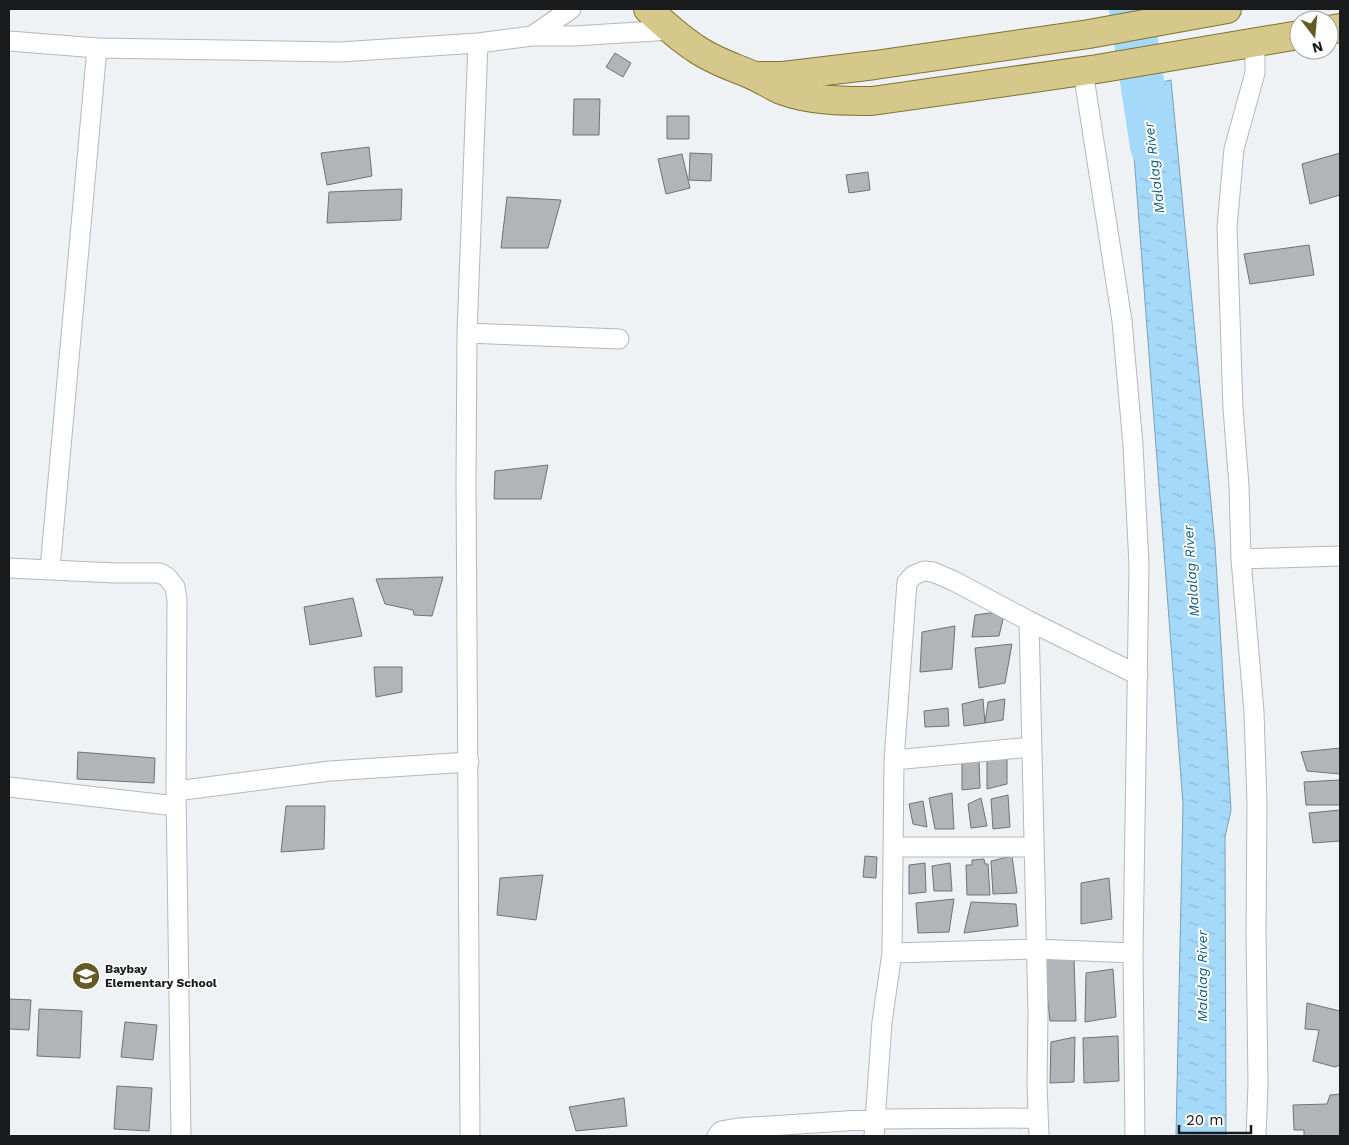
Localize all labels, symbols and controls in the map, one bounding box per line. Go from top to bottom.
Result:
north arrow [1289,10,1339,60]
text: N [1310,38,1325,57]
water label: Malalag River [1140,121,1168,215]
water label: Malalag River [1180,524,1202,617]
water label: Malalag River [1194,929,1210,1022]
school or university icon: Baybay Elementary School [71,961,101,991]
place label: Baybay Elementary School [105,962,217,990]
scale bar [1179,1102,1252,1134]
text: 20 m [1186,1111,1224,1129]

